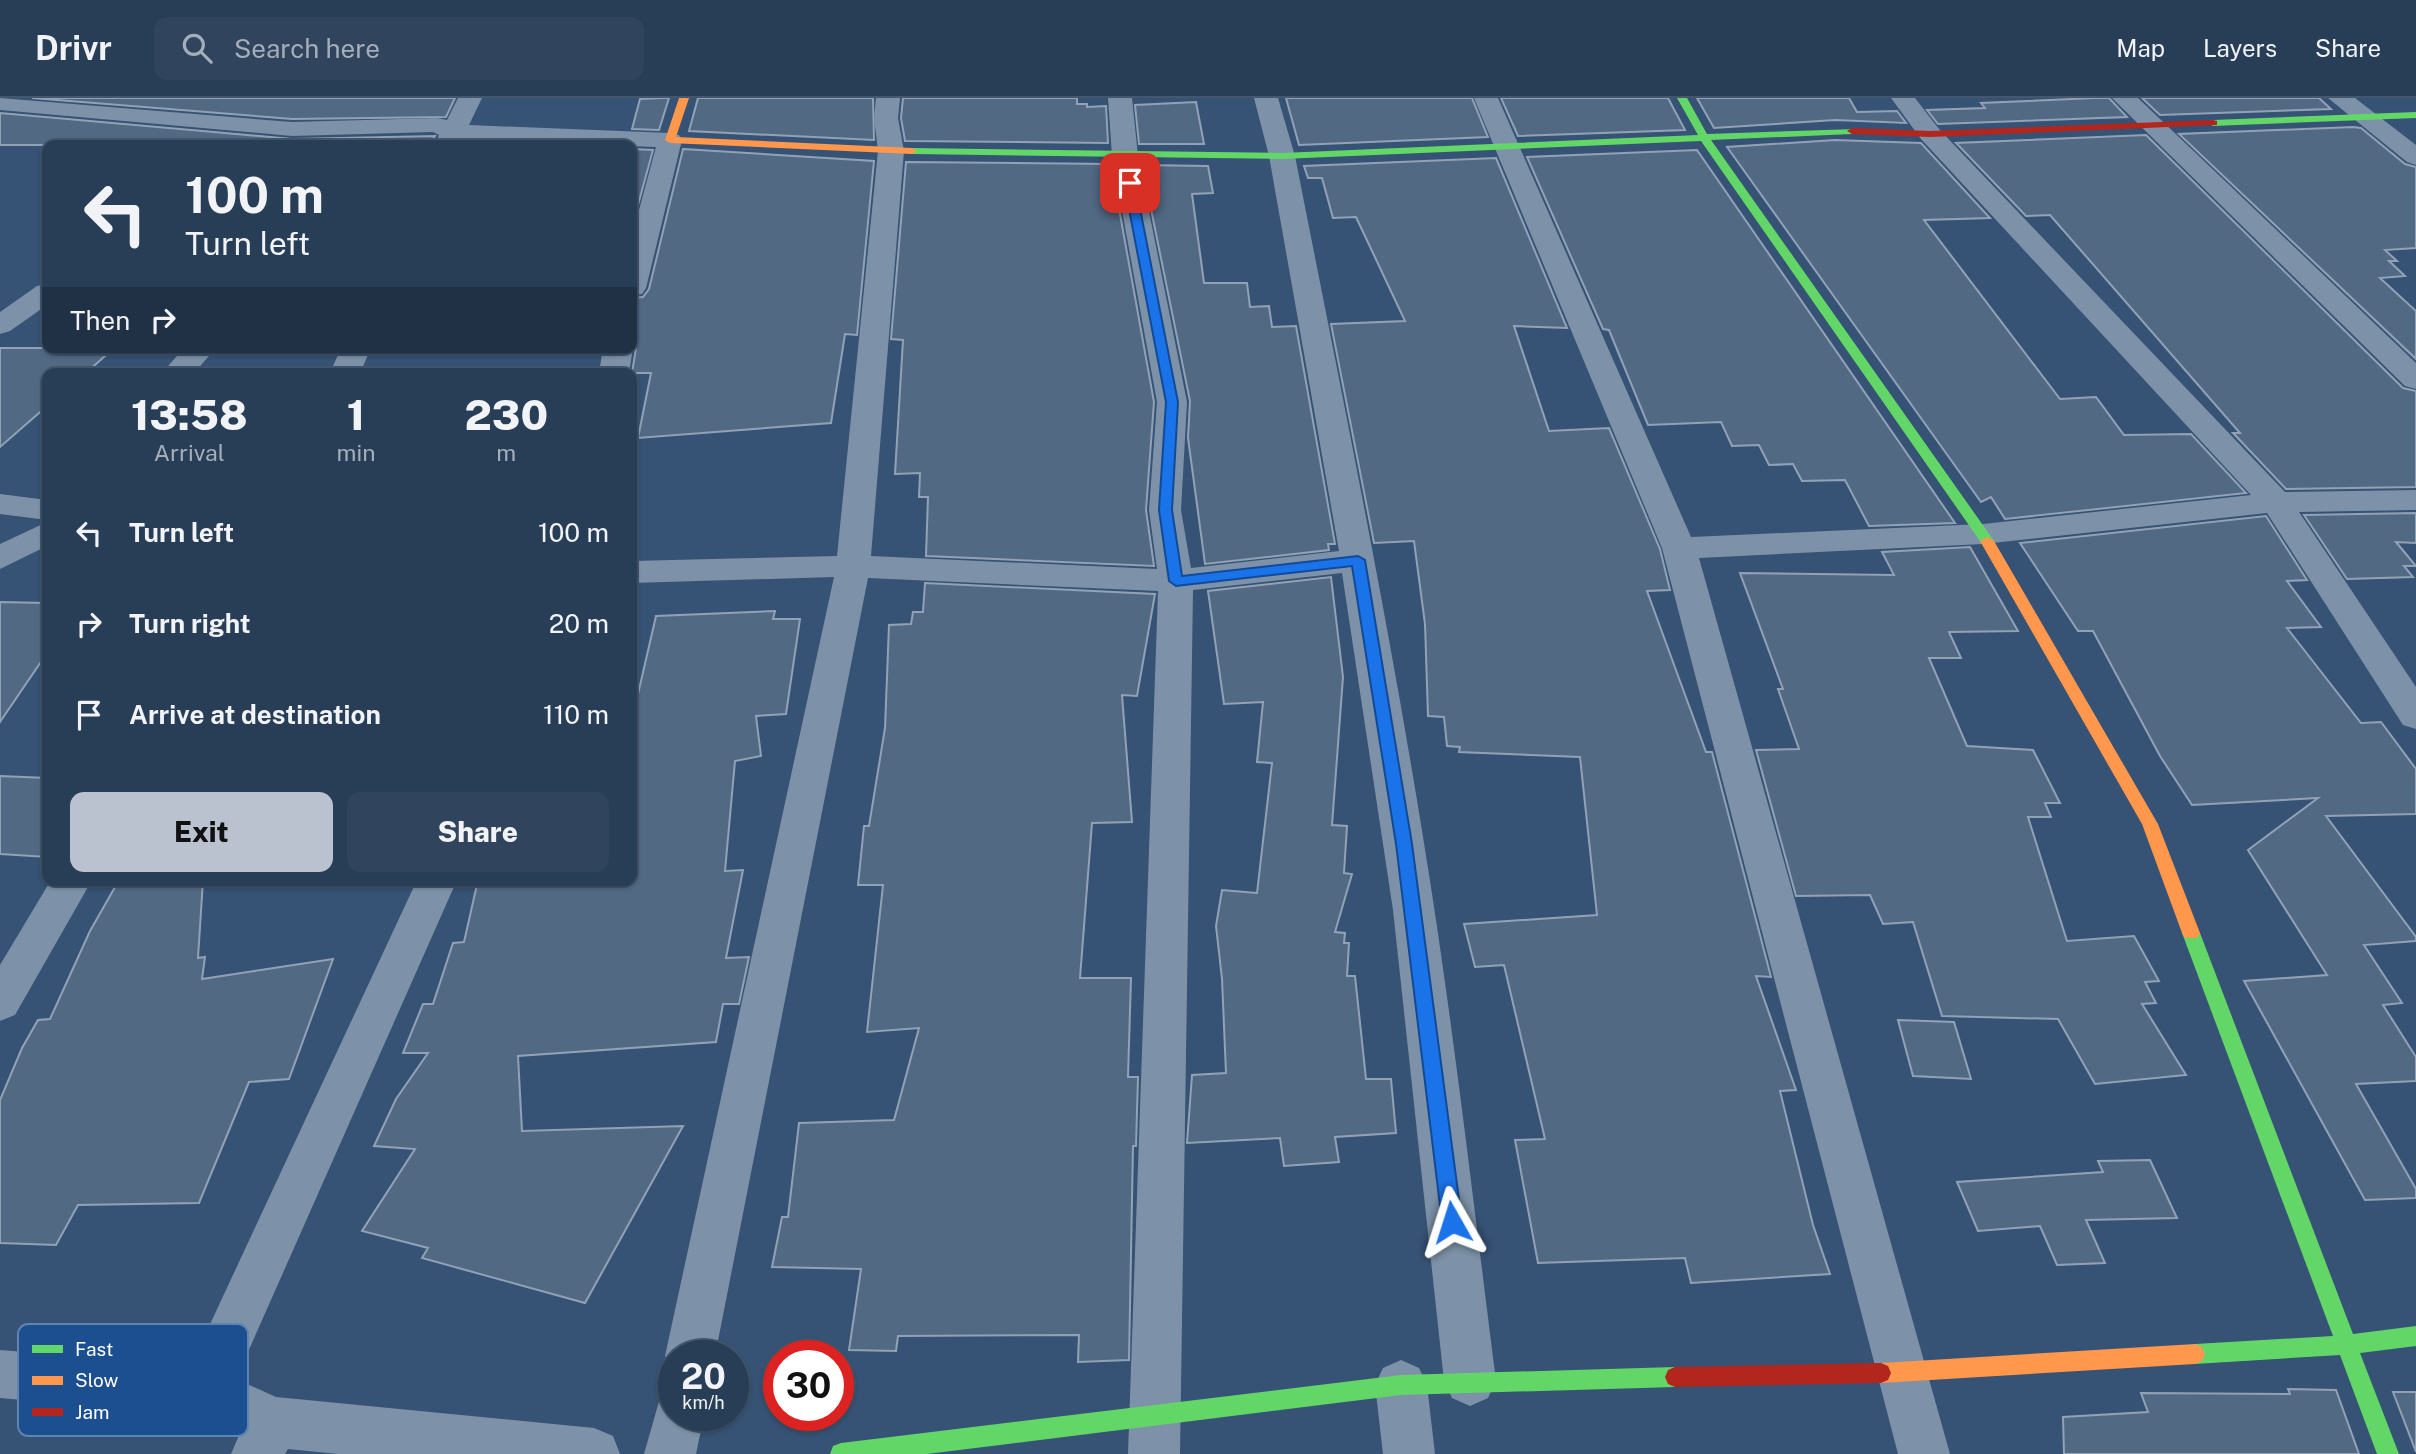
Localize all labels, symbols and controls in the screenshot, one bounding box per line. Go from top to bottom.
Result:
search box [154,17,644,80]
text: Drivr [35,29,112,67]
icon: search [178,29,216,67]
text: Search here [234,33,380,64]
text: Map [2116,34,2165,62]
text: Layers [2203,34,2277,62]
text: Share [2315,34,2381,62]
pin [1100,153,1160,213]
icon: arrive [1111,164,1149,202]
text: 100 m [185,166,324,224]
icon: left [70,168,161,259]
text: Turn left [185,225,310,262]
icon: right [144,301,182,339]
text: Then [70,305,130,336]
text: 13:58 [131,390,248,439]
text: 1 [347,390,365,439]
text: 230 [464,390,548,439]
text: Arrival [154,439,225,466]
text: min [337,439,376,466]
text: m [496,439,516,466]
icon: left [70,514,108,552]
text: Turn left [129,517,234,548]
text: 100 m [538,517,609,548]
icon: right [70,605,108,643]
text: Turn right [129,608,251,639]
text: 20 m [549,608,609,639]
icon: arrive [70,696,108,734]
text: Arrive at destination [129,699,381,730]
text: 110 m [543,699,609,730]
button: Exit [70,792,333,872]
button: Share [347,792,609,872]
position arrow [1415,1185,1489,1259]
legend [18,1324,248,1436]
text: Fast [75,1338,113,1360]
speed limit sign: 30 [763,1340,854,1431]
text: 20 [681,1356,726,1397]
text: Slow [75,1369,119,1391]
text: km/h [682,1392,725,1413]
text: Jam [75,1401,109,1423]

